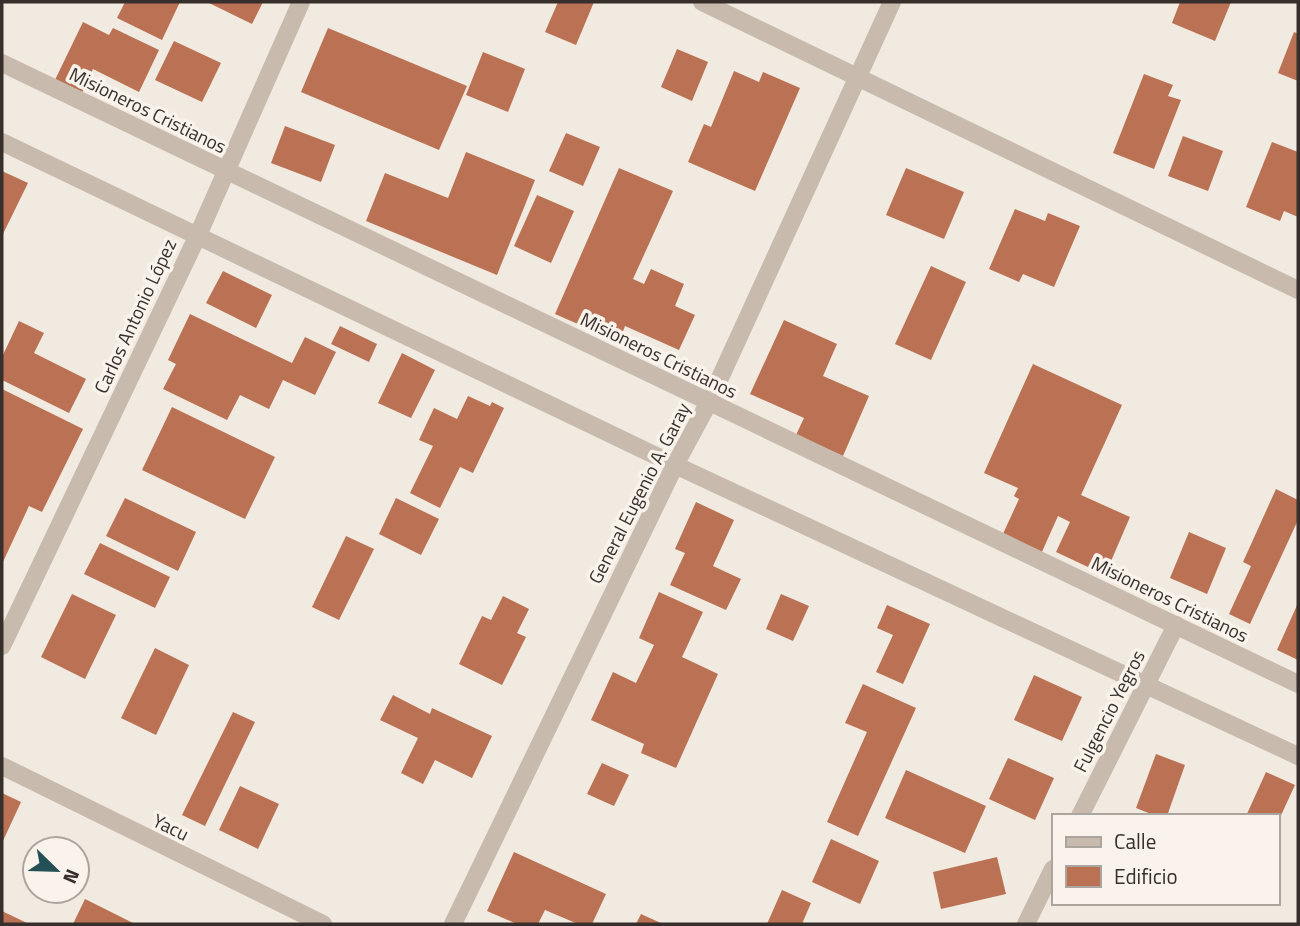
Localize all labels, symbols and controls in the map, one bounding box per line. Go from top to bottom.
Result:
street label: Misioneros Cristianos [65,59,232,160]
street label: Carlos Antonio López [86,234,183,398]
street label: Misioneros Cristianos [576,304,743,405]
street label: General Eugenio A. Garay [580,397,697,589]
street label: Misioneros Cristianos [1087,548,1254,649]
street label: Fulgencio Yegros [1065,644,1152,777]
street label: Yacu [148,805,194,848]
legend [1052,814,1279,905]
text: Calle [1114,825,1156,857]
north arrow [21,835,91,905]
text: Edificio [1114,860,1178,892]
text: N [56,865,88,889]

